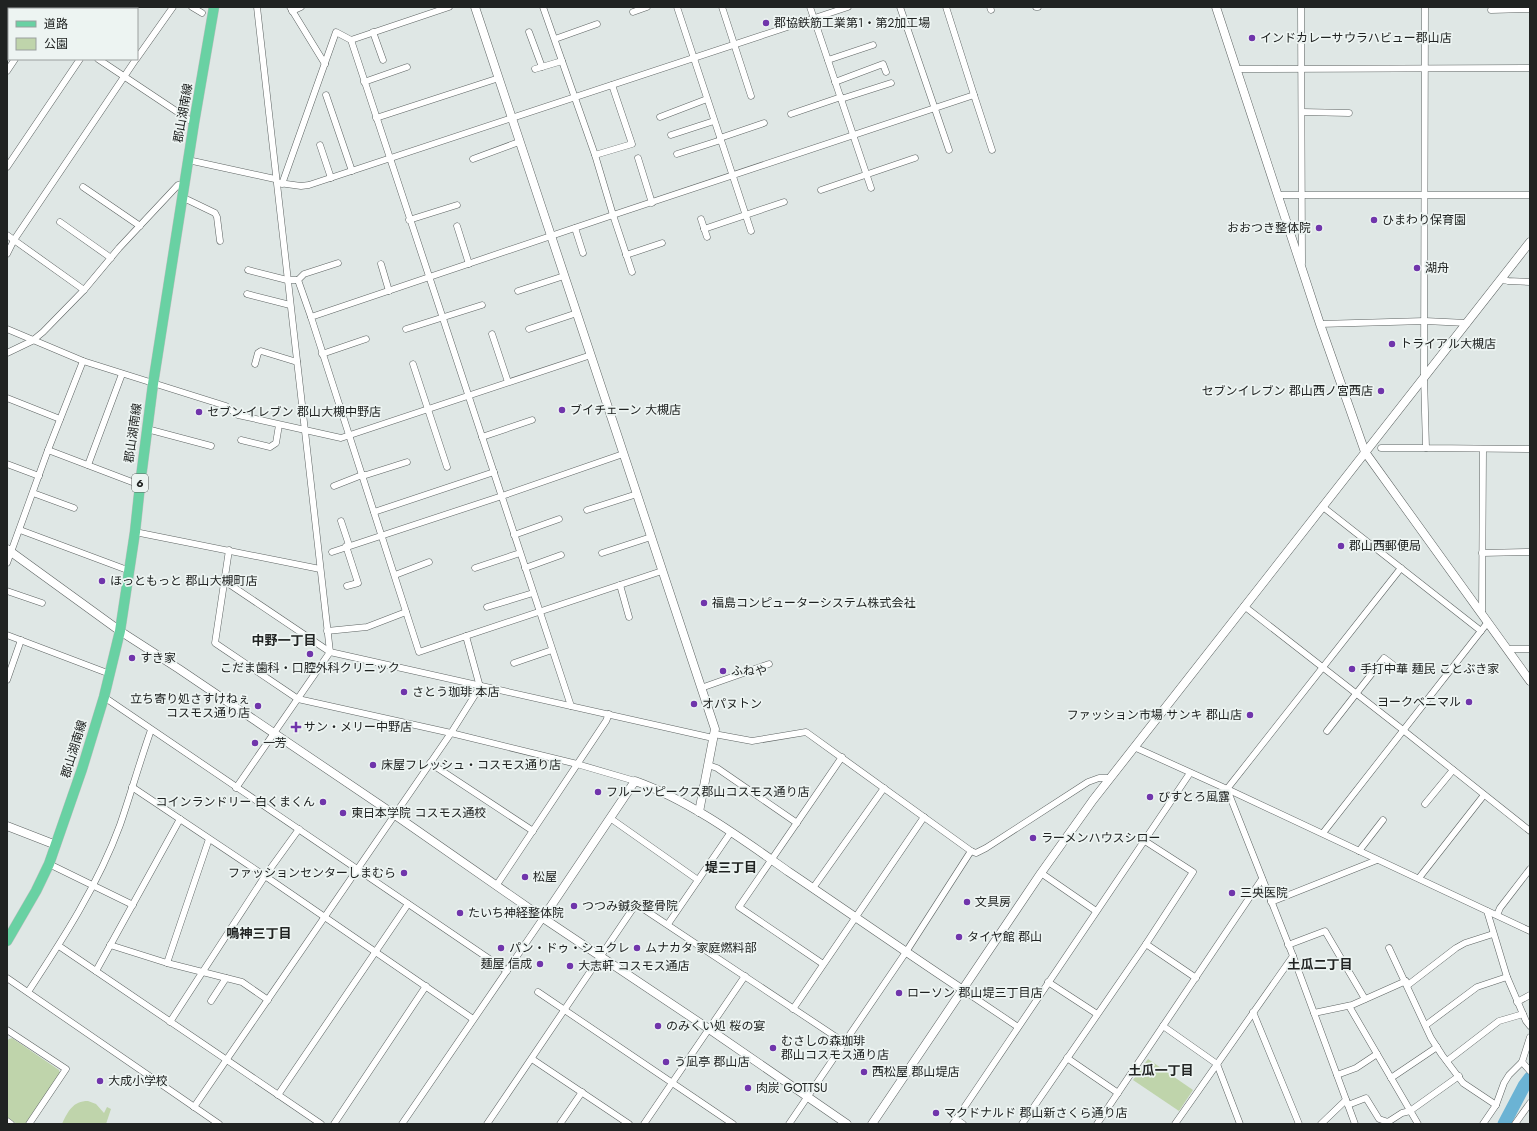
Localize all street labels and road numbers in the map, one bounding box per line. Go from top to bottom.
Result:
street label: 郡山湖南線 [169,82,197,144]
street label: 郡山湖南線 [120,402,146,464]
road number: 6 [132,474,148,492]
street label: 郡山湖南線 [57,718,91,780]

